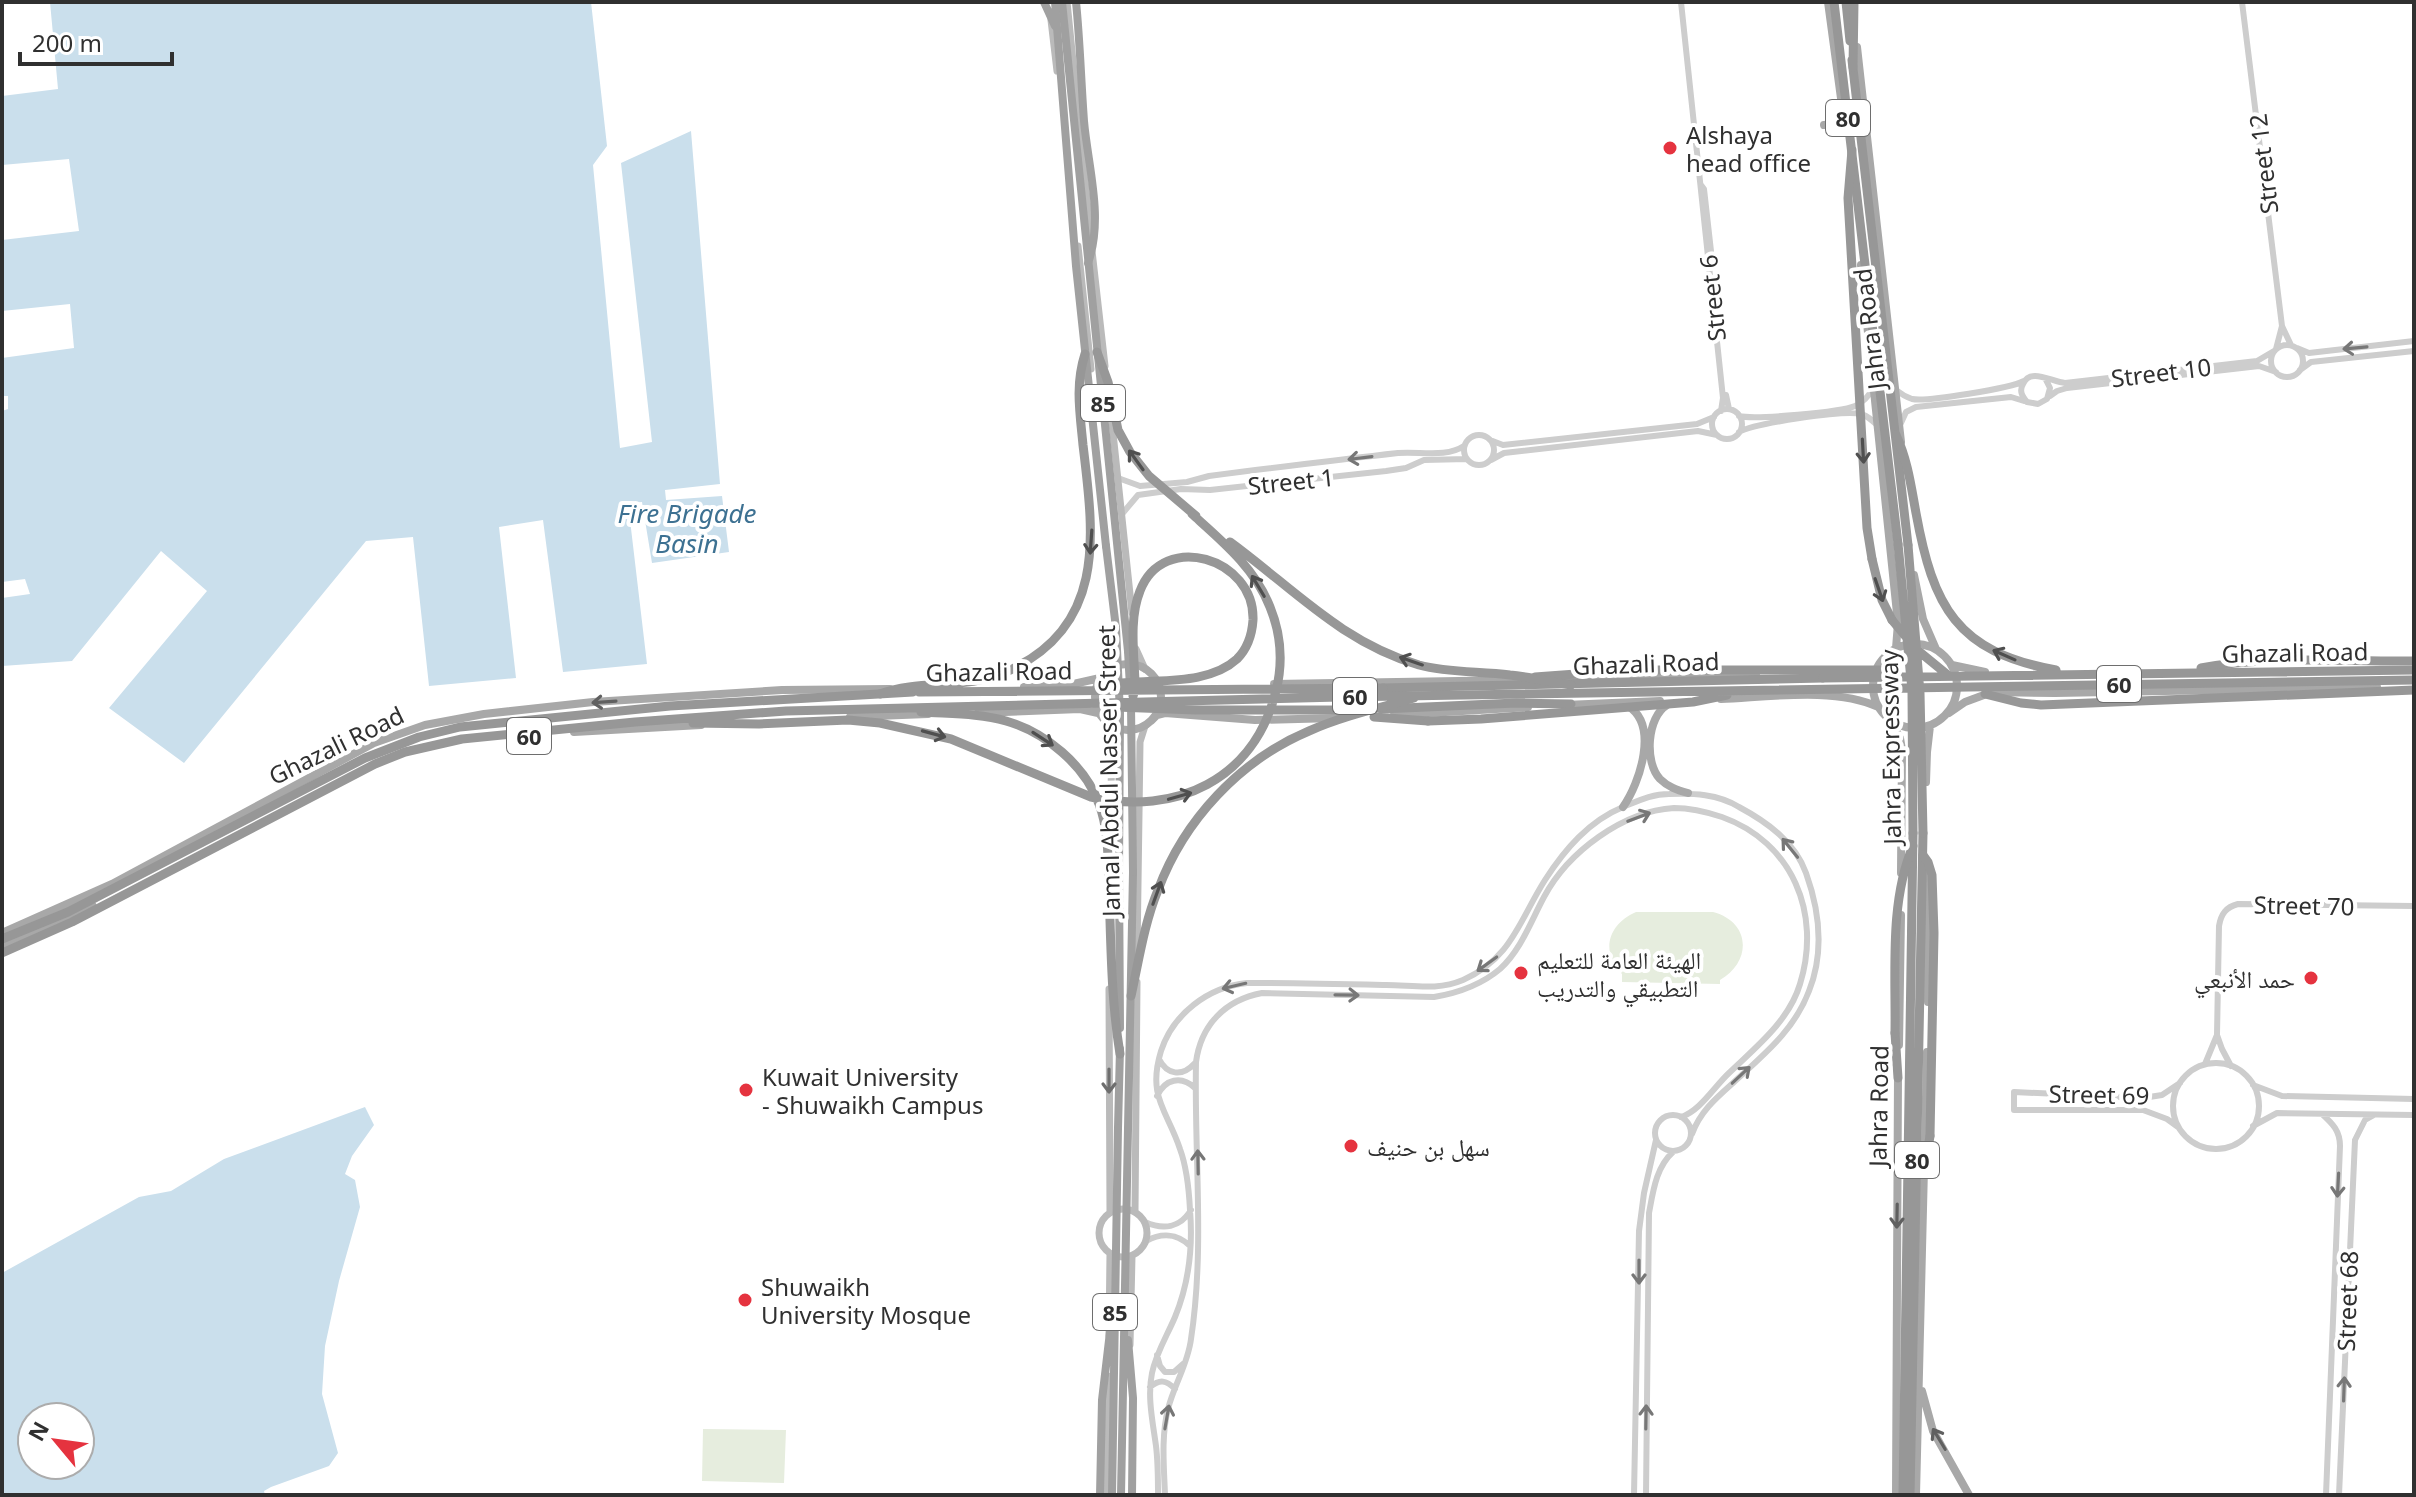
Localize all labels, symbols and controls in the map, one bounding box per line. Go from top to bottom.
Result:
scale bar [20,16,172,66]
text: 200 m [32,26,102,59]
road number: 80 [1826,100,1870,136]
street label: Street 12 [2240,112,2286,216]
place label: Alshaya head office [1686,118,1811,179]
marker: Alshaya head office [1661,139,1679,157]
street label: Street 6 [1691,253,1733,343]
street label: Jahra Road [1845,267,1893,393]
one-way arrow [2342,340,2369,355]
street label: Street 10 [2109,349,2213,395]
road number: 85 [1081,385,1125,421]
one-way arrow [1855,437,1870,464]
one-way arrow [1128,449,1144,471]
one-way arrow [1348,451,1373,466]
street label: Street 1 [1246,460,1336,502]
water label: Fire Brigade Basin [617,495,757,561]
one-way arrow [1083,528,1098,555]
one-way arrow [1250,575,1266,598]
one-way arrow [1873,577,1888,602]
street label: Jamal Abdul Nasser Street [1089,624,1127,919]
street label: Ghazali Road [2221,634,2369,670]
street label: Ghazali Road [1572,644,1720,682]
one-way arrow [1992,647,2016,662]
street label: Jahra Expressway [1872,648,1908,847]
street label: Ghazali Road [925,653,1073,689]
one-way arrow [1399,653,1424,668]
road number: 60 [2097,666,2141,702]
road number: 60 [1333,678,1377,714]
one-way arrow [591,695,618,710]
street label: Ghazali Road [263,698,409,792]
road number: 60 [507,718,551,754]
one-way arrow [920,728,946,743]
one-way arrow [1031,730,1053,747]
one-way arrow [1166,788,1192,803]
one-way arrow [1626,809,1651,823]
one-way arrow [1782,838,1799,859]
one-way arrow [1151,881,1165,906]
street label: Street 70 [2253,888,2355,922]
place label: الهيئة العامة للتعليم التطبيقي والتدريب [1537,943,1701,1008]
one-way arrow [1477,956,1498,973]
place label: حمد الأنبعي [2194,962,2295,999]
marker: الهيئة العامة للتعليم التطبيقي والتدريب [1512,964,1530,982]
marker: حمد الأنبعي [2302,969,2320,987]
one-way arrow [1221,979,1247,994]
one-way arrow [1333,987,1360,1002]
street label: Jahra Road [1860,1045,1896,1169]
place label: Kuwait University - Shuwaikh Campus [762,1060,983,1121]
one-way arrow [1731,1066,1751,1085]
one-way arrow [1101,1067,1117,1094]
street label: Street 69 [2048,1077,2150,1111]
marker: Kuwait University - Shuwaikh Campus [737,1081,755,1099]
place label: سهل بن حنيف [1367,1130,1490,1163]
marker: سهل بن حنيف [1342,1137,1360,1155]
road number: 80 [1895,1142,1939,1178]
one-way arrow [1190,1149,1206,1176]
one-way arrow [2331,1171,2346,1198]
one-way arrow [1889,1202,1905,1229]
street label: Street 68 [2329,1250,2365,1352]
one-way arrow [1631,1258,1646,1285]
place label: Shuwaikh University Mosque [761,1270,971,1331]
marker: Shuwaikh University Mosque [736,1291,754,1309]
road number: 85 [1093,1294,1137,1330]
one-way arrow [2336,1376,2352,1403]
north arrow [16,1401,96,1481]
one-way arrow [1639,1404,1654,1431]
one-way arrow [1161,1405,1176,1431]
text: N [20,1416,55,1446]
one-way arrow [1931,1428,1947,1451]

